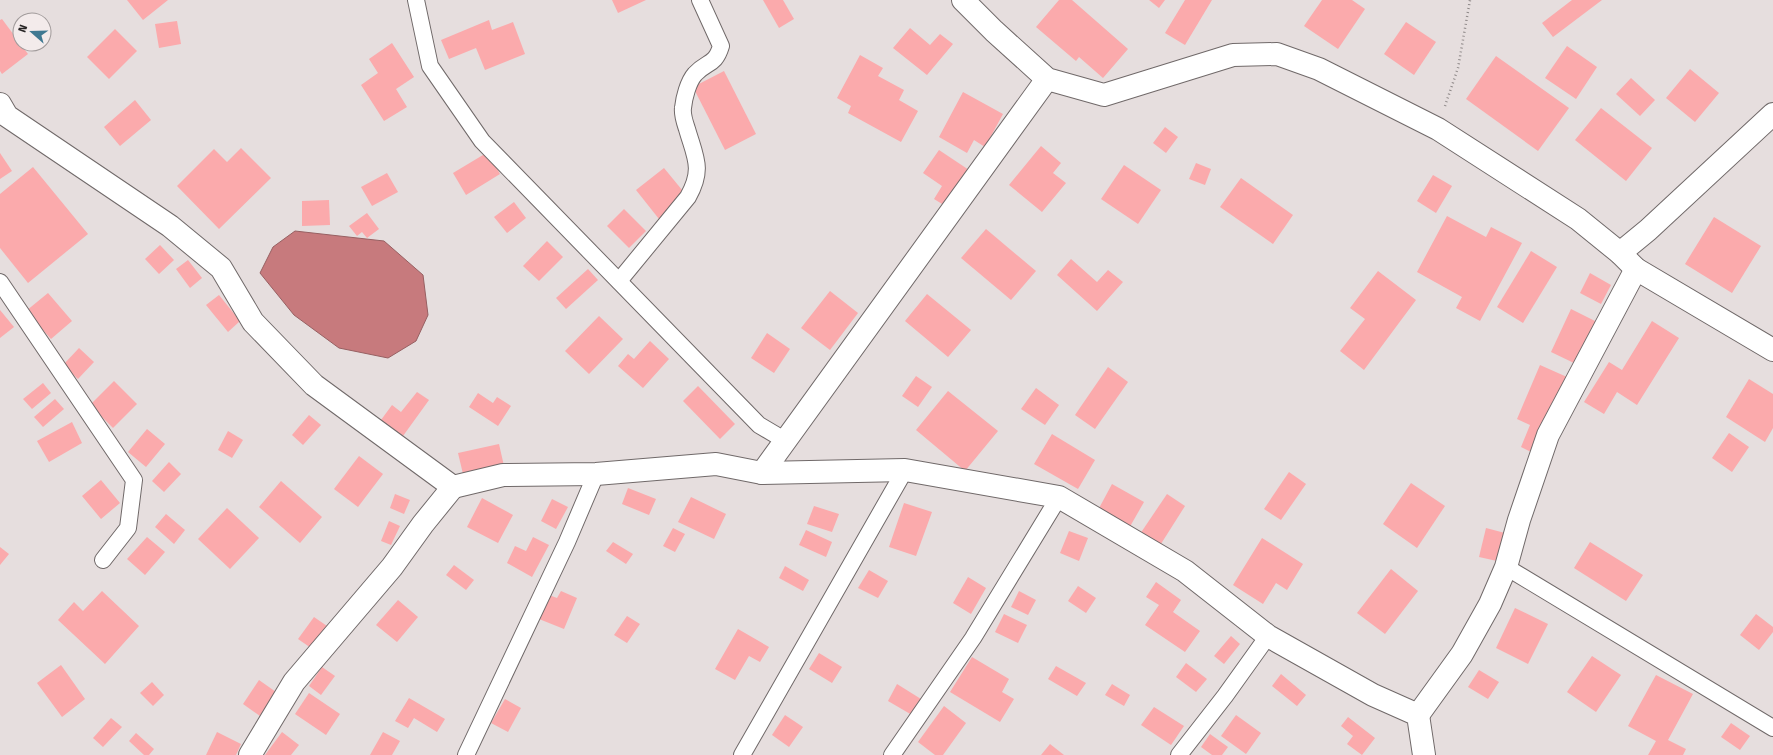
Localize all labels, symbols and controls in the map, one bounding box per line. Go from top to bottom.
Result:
north arrow [12,12,52,52]
text: N [16,23,30,34]

